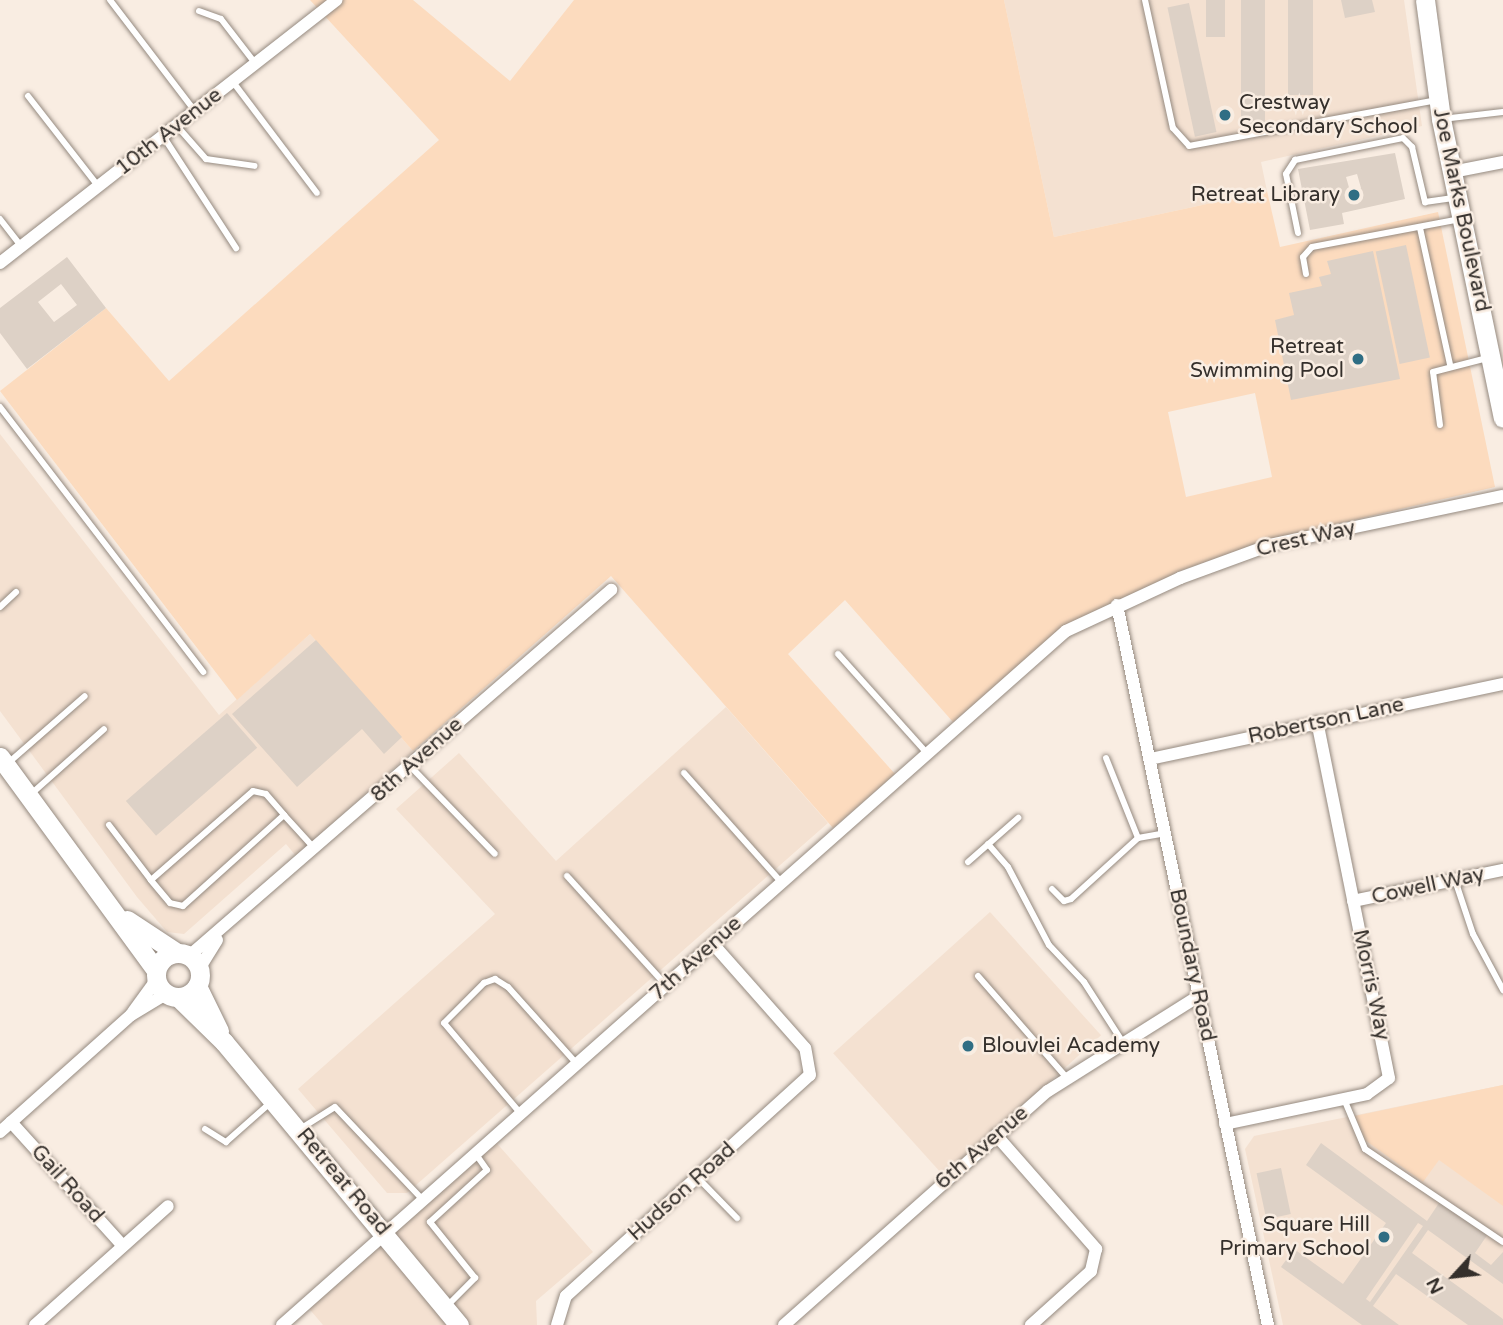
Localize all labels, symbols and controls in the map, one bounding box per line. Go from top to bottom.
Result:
street label: 10th Avenue [111,83,227,181]
place label: Crestway Secondary School [1239,90,1418,140]
street label: Joe Marks Boulevard [1427,106,1495,314]
marker: Crestway Secondary School [1217,107,1233,123]
place label: Retreat Library [1191,182,1340,208]
marker: Retreat Library [1346,187,1362,203]
place label: Retreat Swimming Pool [1190,334,1344,384]
marker: Retreat Swimming Pool [1350,351,1366,367]
street label: Crest Way [1254,515,1358,563]
street label: Robertson Lane [1246,692,1406,750]
street label: 8th Avenue [366,712,468,808]
street label: Cowell Way [1369,862,1487,910]
street label: Boundary Road [1164,886,1220,1044]
street label: 7th Avenue [645,911,747,1007]
street label: Morris Way [1347,927,1395,1043]
place label: Blouvlei Academy [982,1033,1160,1059]
marker: Blouvlei Academy [960,1038,976,1054]
street label: 6th Avenue [930,1101,1034,1195]
street label: Retreat Road [291,1123,395,1241]
street label: Hudson Road [623,1137,741,1247]
street label: Gail Road [25,1140,109,1228]
place label: Square Hill Primary School [1219,1212,1370,1262]
marker: Square Hill Primary School [1376,1229,1392,1245]
north arrow [1419,1241,1489,1311]
text: N [1422,1274,1449,1297]

